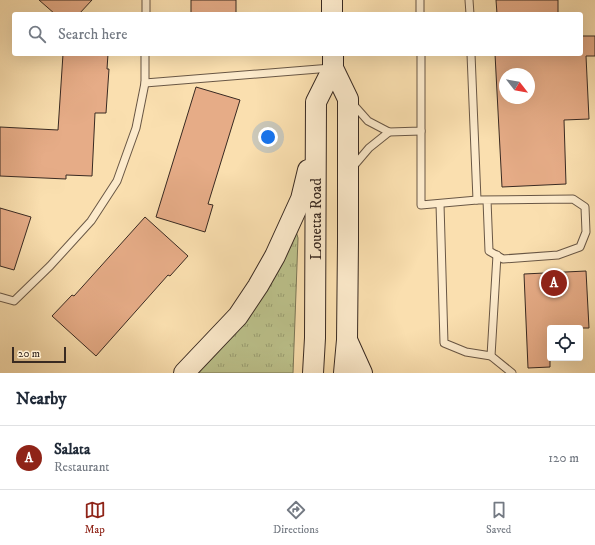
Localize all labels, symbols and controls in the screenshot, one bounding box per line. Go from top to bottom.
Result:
search box [12,12,583,56]
icon: search [26,23,48,45]
text: Search here [58,25,127,44]
north arrow [499,68,535,104]
your location [258,127,278,147]
street label: Louetta Road [307,178,326,260]
pin: A [541,268,567,298]
map controls [547,325,583,361]
button: locate [547,325,583,361]
scale bar [12,345,66,364]
text: 20 m [18,347,40,361]
text: Nearby [16,388,66,410]
text: Salata [54,440,90,459]
text: A [25,450,33,466]
text: 120 m [548,450,579,466]
text: Restaurant [54,459,110,475]
tab: Map [84,499,106,537]
tab: Directions [273,499,319,537]
tab: Saved [486,499,511,537]

